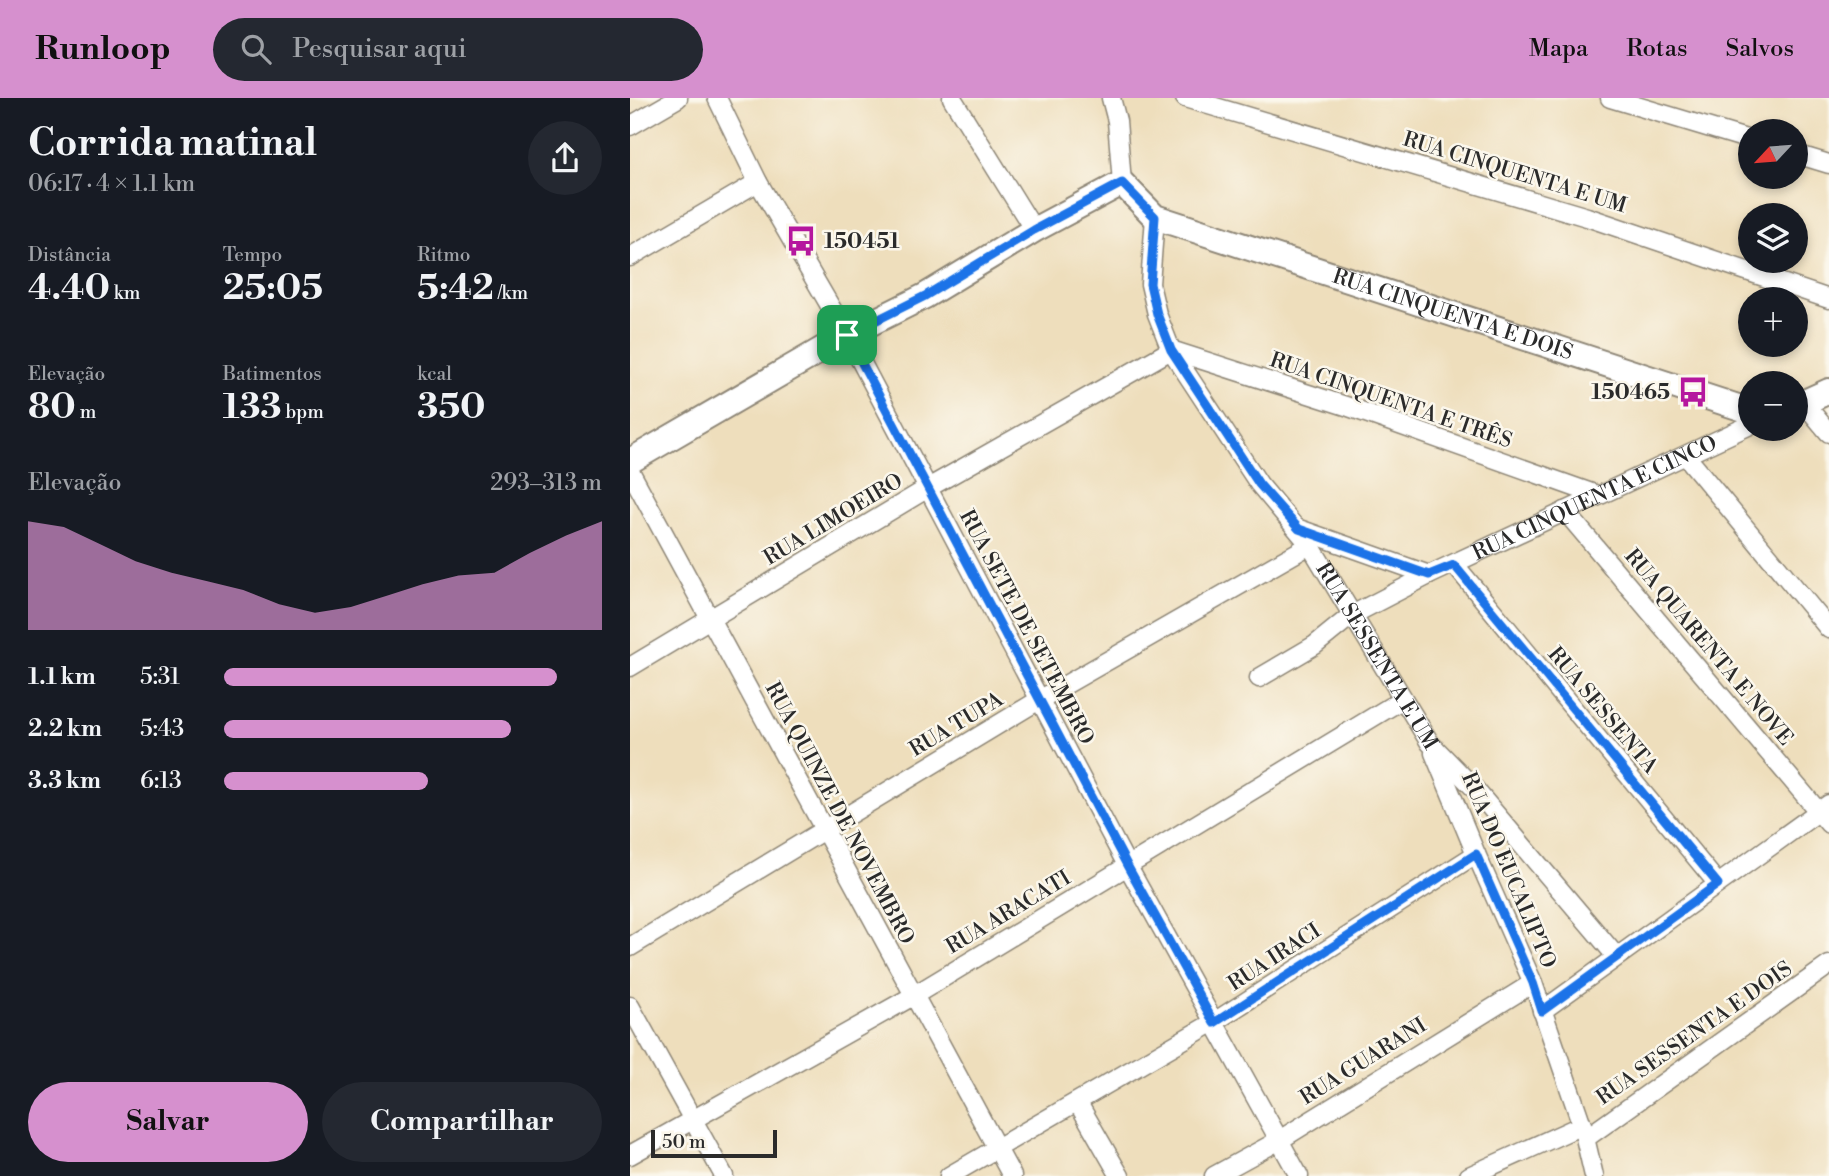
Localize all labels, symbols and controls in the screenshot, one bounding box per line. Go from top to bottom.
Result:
search box [213,18,703,81]
text: Runloop [35,29,171,70]
icon: search [237,30,275,68]
text: Pesquisar aqui [293,33,466,65]
text: Mapa [1529,34,1588,64]
text: Rotas [1626,34,1687,64]
text: Salvos [1725,34,1794,64]
north arrow [1738,119,1808,189]
map controls [1738,119,1808,441]
text: Corrida matinal [28,120,317,167]
button: share [528,121,602,195]
street label: RUA CINQUENTA E UM [1400,127,1630,220]
text: 06:17 · 4 × 1.1 km [28,170,195,198]
button: layers [1738,203,1808,273]
bus stop icon: 150451 [784,224,818,258]
place label: 150451 [824,229,900,255]
text: Distância [28,243,111,267]
text: Tempo [223,243,282,267]
text: Ritmo [417,243,471,267]
street label: RUA CINQUENTA E DOIS [1329,264,1576,366]
text: 4.40 [28,267,110,310]
text: 25:05 [223,267,323,310]
text: 5:42 [417,267,494,310]
text: km [110,281,140,305]
text: /km [494,281,528,305]
button: + [1738,287,1808,357]
pin [817,305,877,365]
icon: arrive [828,316,866,354]
street label: RUA CINQUENTA E TRÊS [1266,345,1516,455]
text: Elevação [28,362,105,386]
text: Batimentos [223,362,322,386]
text: kcal [417,362,452,386]
button: − [1738,371,1808,441]
bus stop icon: 150465 [1676,375,1710,409]
place label: 150465 [1591,380,1670,406]
text: 80 [28,386,76,429]
text: 133 [223,386,282,429]
text: 350 [417,386,486,429]
text: m [76,400,96,424]
text: bpm [282,400,324,424]
street label: RUA CINQUENTA E CINCO [1468,430,1721,567]
street label: RUA LIMOEIRO [759,468,908,572]
text: Elevação [28,469,121,497]
text: 293–313 m [490,469,602,497]
street label: RUA SETE DE SETEMBRO [953,506,1099,749]
street label: RUA QUARENTA E NOVE [1618,544,1798,751]
street label: RUA SESSENTA E UM [1310,558,1443,755]
street label: RUA SESSENTA [1542,642,1663,780]
text: 1.1 km [28,663,96,691]
text: 5:31 [140,663,180,691]
street label: RUA QUINZE DE NOVEMBRO [759,678,919,949]
street label: RUA TUPA [905,686,1009,763]
text: 2.2 km [28,715,102,743]
text: 5:43 [140,715,184,743]
text: 3.3 km [28,767,101,795]
text: 6:13 [140,767,182,795]
street label: RUA DO EUCALIPTO [1455,768,1561,972]
street label: RUA ARACATI [941,865,1076,960]
street label: RUA IRACI [1223,918,1326,997]
street label: RUA SESSENTA E DOIS [1592,956,1798,1111]
street label: RUA GUARANI [1296,1013,1432,1111]
button: Salvar [28,1082,308,1162]
button: Compartilhar [322,1082,602,1162]
scale bar [651,1127,777,1159]
text: 50 m [662,1130,706,1154]

